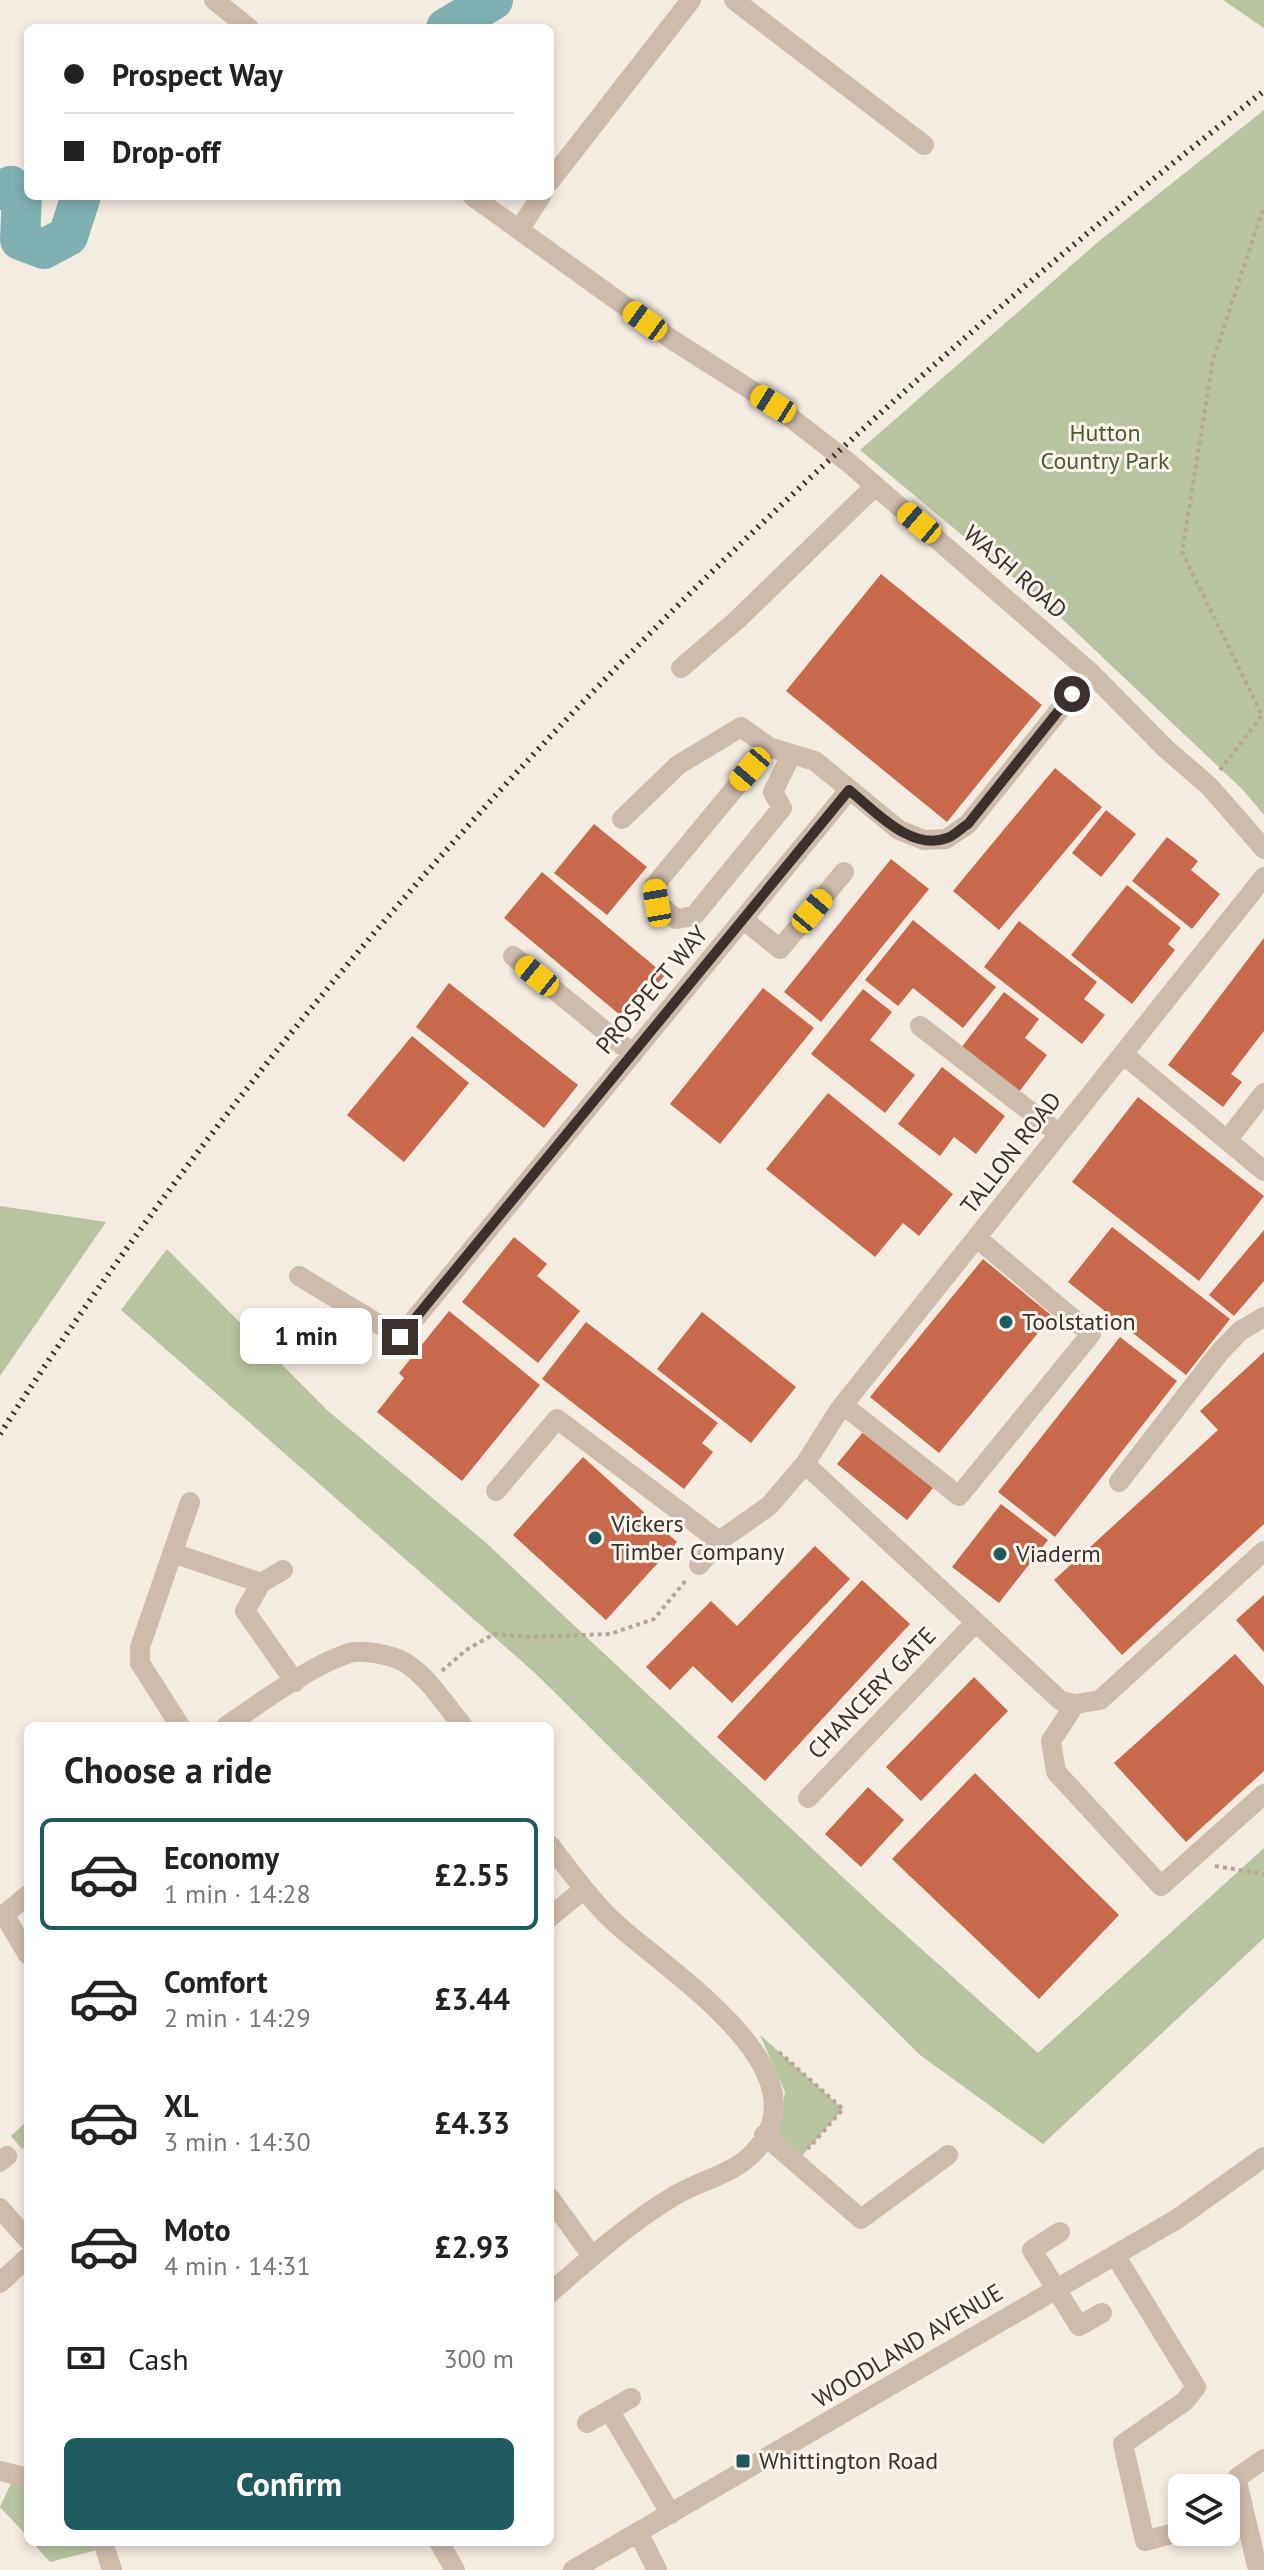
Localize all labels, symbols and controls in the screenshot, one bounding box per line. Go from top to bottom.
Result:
text: Prospect Way [112,55,283,94]
text: Drop-off [112,132,220,171]
car [619,297,671,345]
car [746,381,800,427]
park label: Hutton Country Park [1041,417,1170,476]
car [893,498,945,548]
street label: WASH ROAD [957,518,1074,625]
route start [1054,676,1090,712]
car [725,743,775,795]
car [641,877,673,929]
car [787,885,837,937]
street label: PROSPECT WAY [589,919,715,1060]
car [511,952,563,1000]
street label: TALLON ROAD [953,1085,1068,1220]
place label: Toolstation [1022,1306,1136,1337]
callout: 1 min [240,1309,372,1365]
marker: Toolstation [997,1313,1015,1331]
text: 1 min [274,1319,338,1352]
route end [382,1319,418,1355]
place label: Vickers Timber Company [610,1508,784,1567]
marker: Vickers Timber Company [586,1529,604,1547]
place label: Viaderm [1015,1538,1101,1569]
marker: Viaderm [991,1545,1009,1563]
street label: CHANCERY GATE [801,1620,943,1765]
text: Choose a ride [64,1746,272,1793]
icon: car [68,1838,140,1910]
text: Economy [164,1838,279,1877]
text: £2.55 [435,1855,510,1894]
text: 1 min · 14:28 [164,1877,311,1910]
icon: car [68,1962,140,2034]
text: Comfort [164,1962,267,2001]
text: £3.44 [435,1979,510,2018]
text: 2 min · 14:29 [164,2001,311,2034]
icon: car [68,2086,140,2158]
text: XL [164,2086,198,2125]
text: £4.33 [435,2103,510,2142]
text: 3 min · 14:30 [164,2125,311,2158]
icon: car [68,2210,140,2282]
text: Moto [164,2210,231,2249]
text: £2.93 [435,2227,510,2266]
text: 4 min · 14:31 [164,2249,311,2282]
street label: WOODLAND AVENUE [807,2277,1008,2415]
icon: cash [64,2336,108,2380]
text: Cash [128,2339,189,2378]
text: 300 m [443,2342,514,2375]
button: Confirm [64,2438,514,2530]
place label: Whittington Road [759,2445,938,2476]
marker: Whittington Road [734,2452,752,2470]
map controls [1168,2474,1240,2546]
button: layers [1168,2474,1240,2546]

